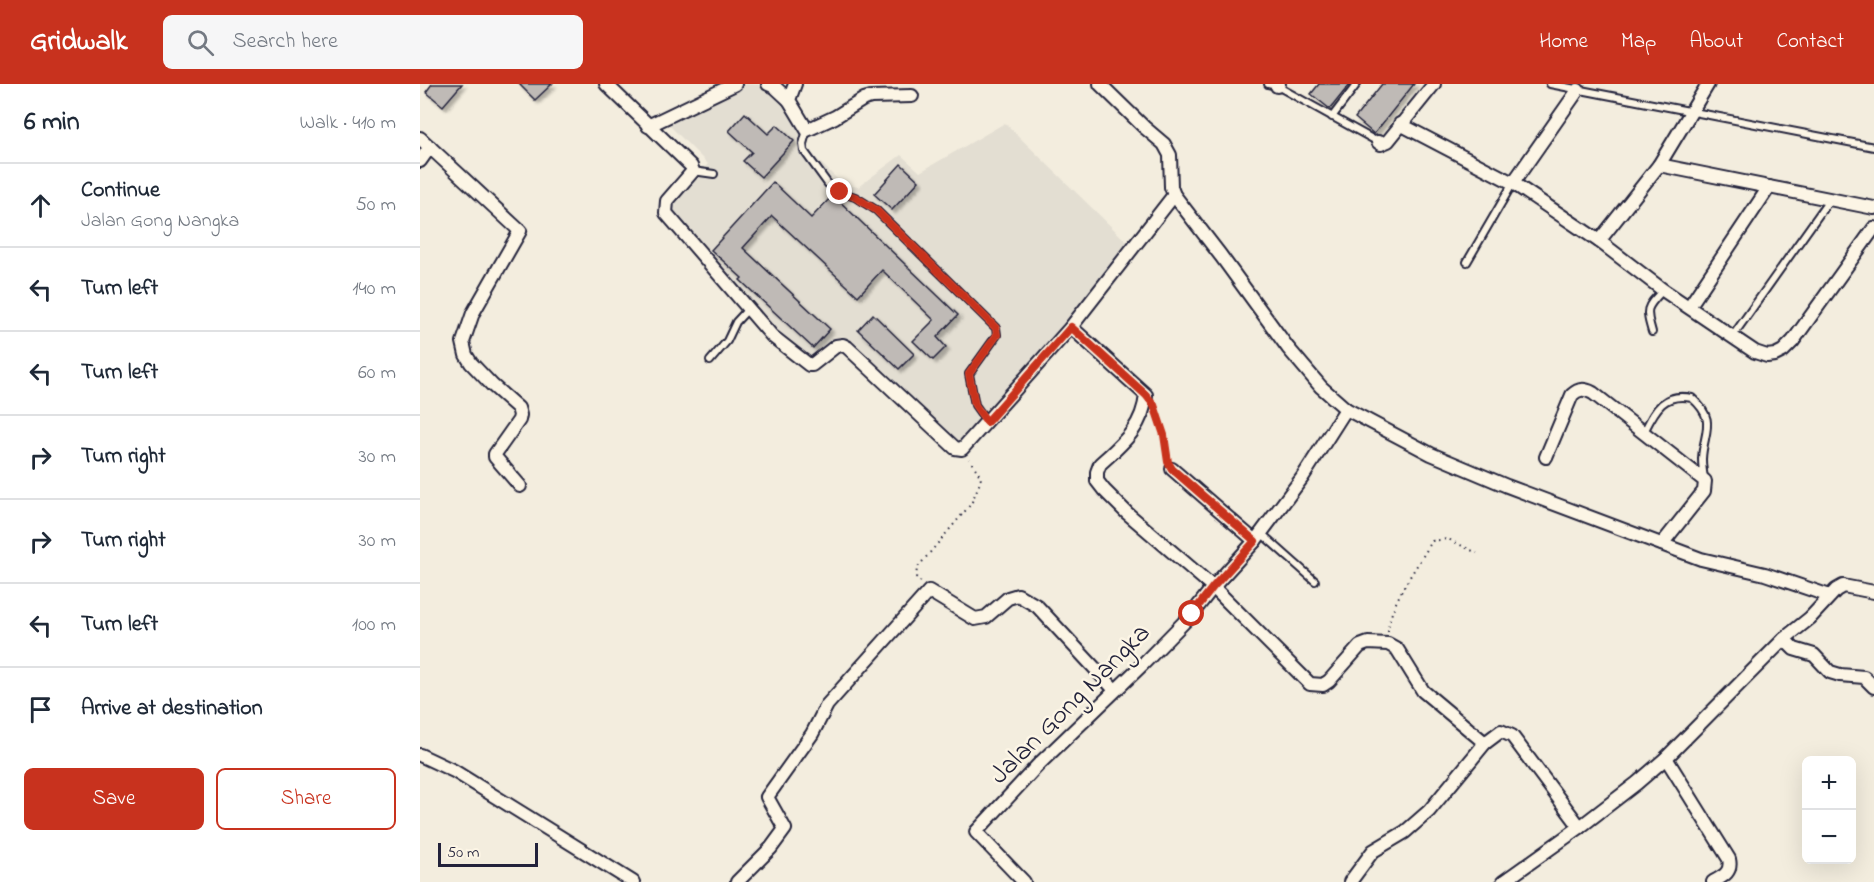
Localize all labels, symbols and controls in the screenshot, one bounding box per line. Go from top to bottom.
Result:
search box [163,15,583,69]
text: Gridwalk [30,22,127,63]
icon: search [184,26,217,59]
text: Search here [232,26,338,58]
text: Home [1539,27,1588,57]
text: Map [1621,27,1656,57]
text: About [1689,27,1743,57]
text: Contact [1776,27,1844,57]
text: 6 min [24,104,80,142]
text: Walk · 410 m [300,109,396,138]
text: Continue [81,175,160,207]
route end [826,178,852,204]
icon: ahead [24,189,57,222]
text: 50 m [355,191,396,220]
text: Jalan Gong Nangka [81,207,239,236]
icon: left [24,273,57,306]
text: Turn left [81,273,158,305]
text: 140 m [352,275,396,304]
icon: left [24,357,57,390]
text: Turn left [81,357,158,389]
text: 60 m [358,359,396,388]
icon: right [24,441,57,474]
text: Turn right [81,441,166,473]
text: 30 m [359,443,396,472]
icon: right [24,525,57,558]
text: Turn right [81,525,166,557]
text: 30 m [359,527,396,556]
route start [1178,600,1204,626]
icon: left [24,609,57,642]
text: Turn left [81,609,158,641]
text: 100 m [352,611,396,640]
street label: Jalan Gong Nangka [981,615,1160,794]
icon: arrive [24,693,57,726]
text: Arrive at destination [81,693,263,725]
map controls [1802,756,1856,864]
button: + [1802,756,1856,810]
button: Save [24,768,204,830]
button: Share [216,768,396,830]
button: − [1802,810,1856,864]
scale bar [438,840,538,868]
text: 50 m [447,841,479,865]

